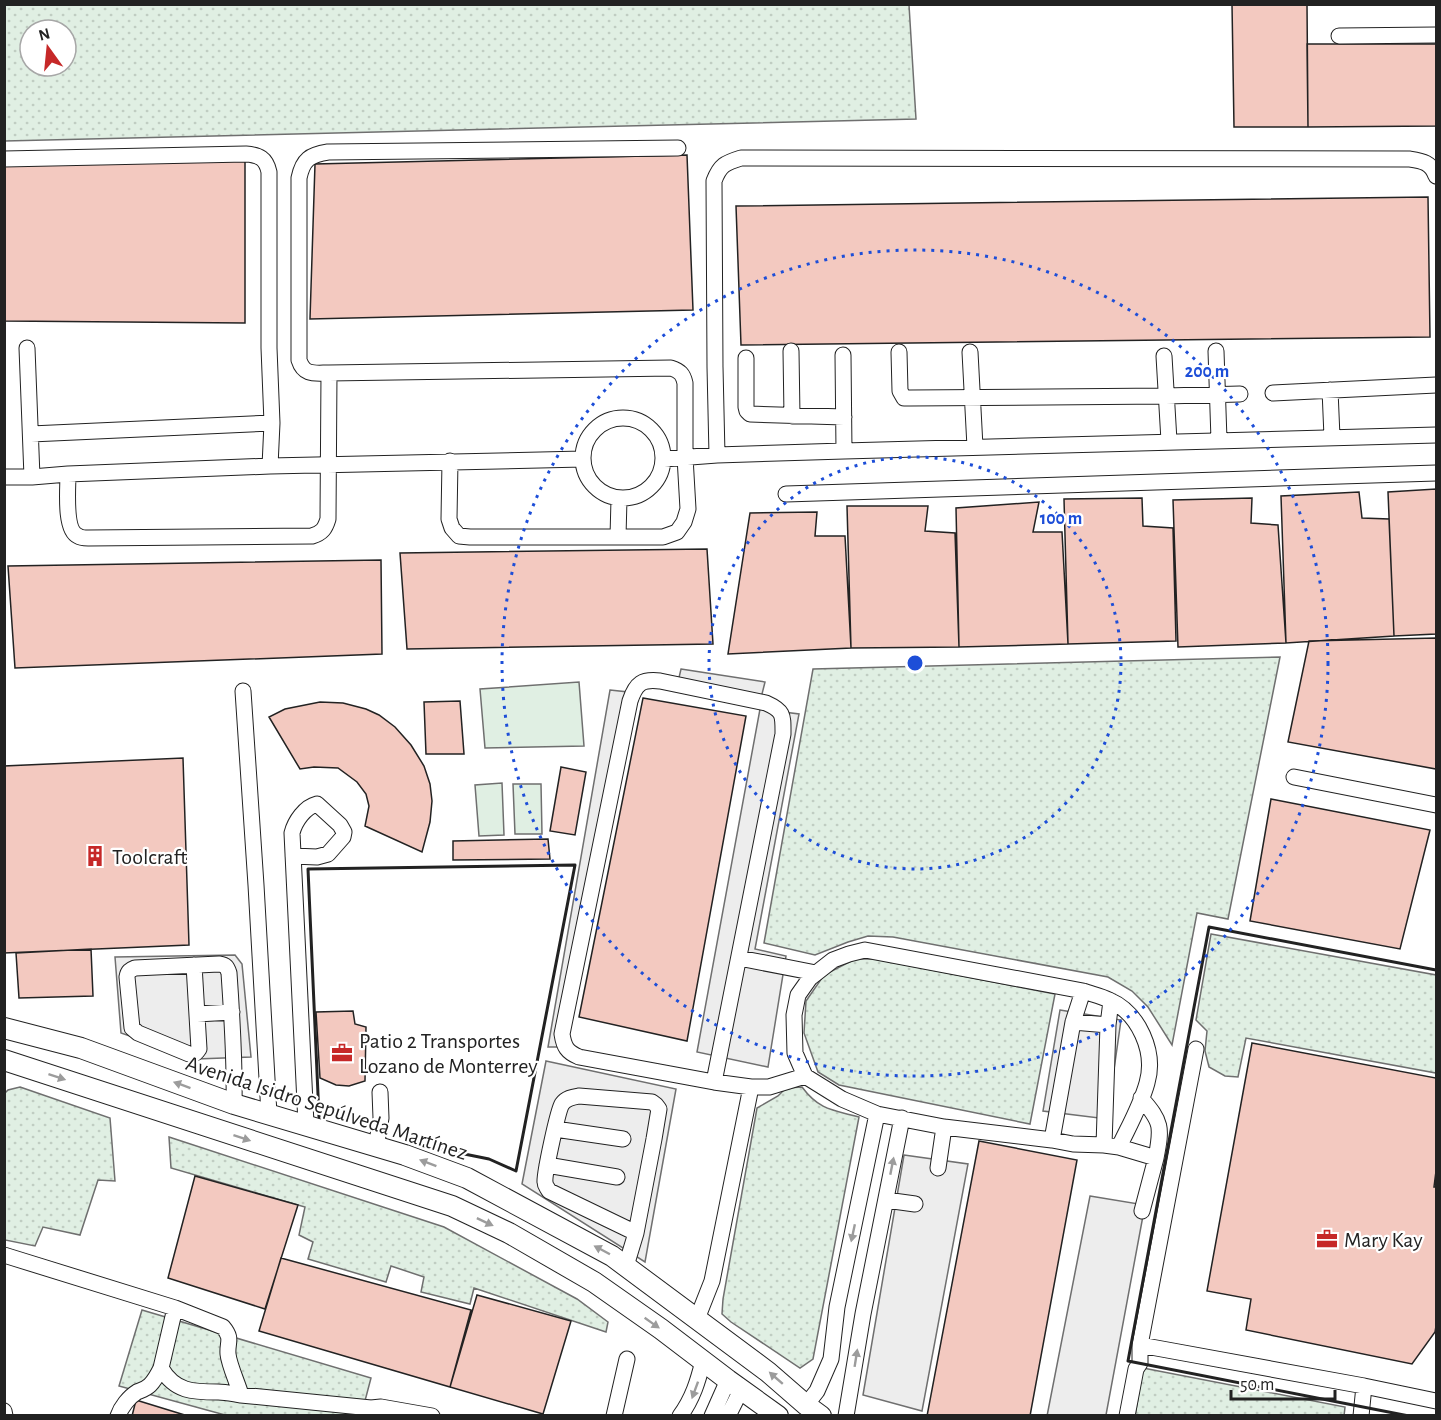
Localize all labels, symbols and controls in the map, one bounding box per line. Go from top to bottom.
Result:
north arrow [18,18,78,78]
text: N [37,25,52,44]
text: 200 m [1185,363,1229,381]
text: 100 m [1040,510,1082,528]
centre of rings [905,653,925,673]
building icon: Toolcraft [83,844,107,868]
place label: Toolcraft [112,846,187,868]
place label: Patio 2 Transportes Lozano de Monterrey [359,1030,538,1077]
office icon: Patio 2 Transportes Lozano de Monterrey [330,1041,354,1065]
street label: Avenida Isidro Sepúlveda Martínez [183,1052,470,1164]
one-way arrow [48,1073,66,1082]
one-way arrow [173,1079,191,1089]
one-way arrow [233,1134,251,1143]
one-way arrow [888,1157,897,1176]
one-way arrow [419,1158,437,1167]
one-way arrow [477,1218,494,1227]
one-way arrow [847,1223,857,1242]
office icon: Mary Kay [1315,1227,1339,1251]
place label: Mary Kay [1344,1229,1423,1251]
one-way arrow [593,1245,610,1255]
one-way arrow [644,1317,660,1328]
one-way arrow [851,1348,860,1367]
scale bar [1231,1363,1334,1401]
one-way arrow [768,1371,783,1385]
text: 50 m [1240,1376,1274,1394]
one-way arrow [689,1381,699,1399]

